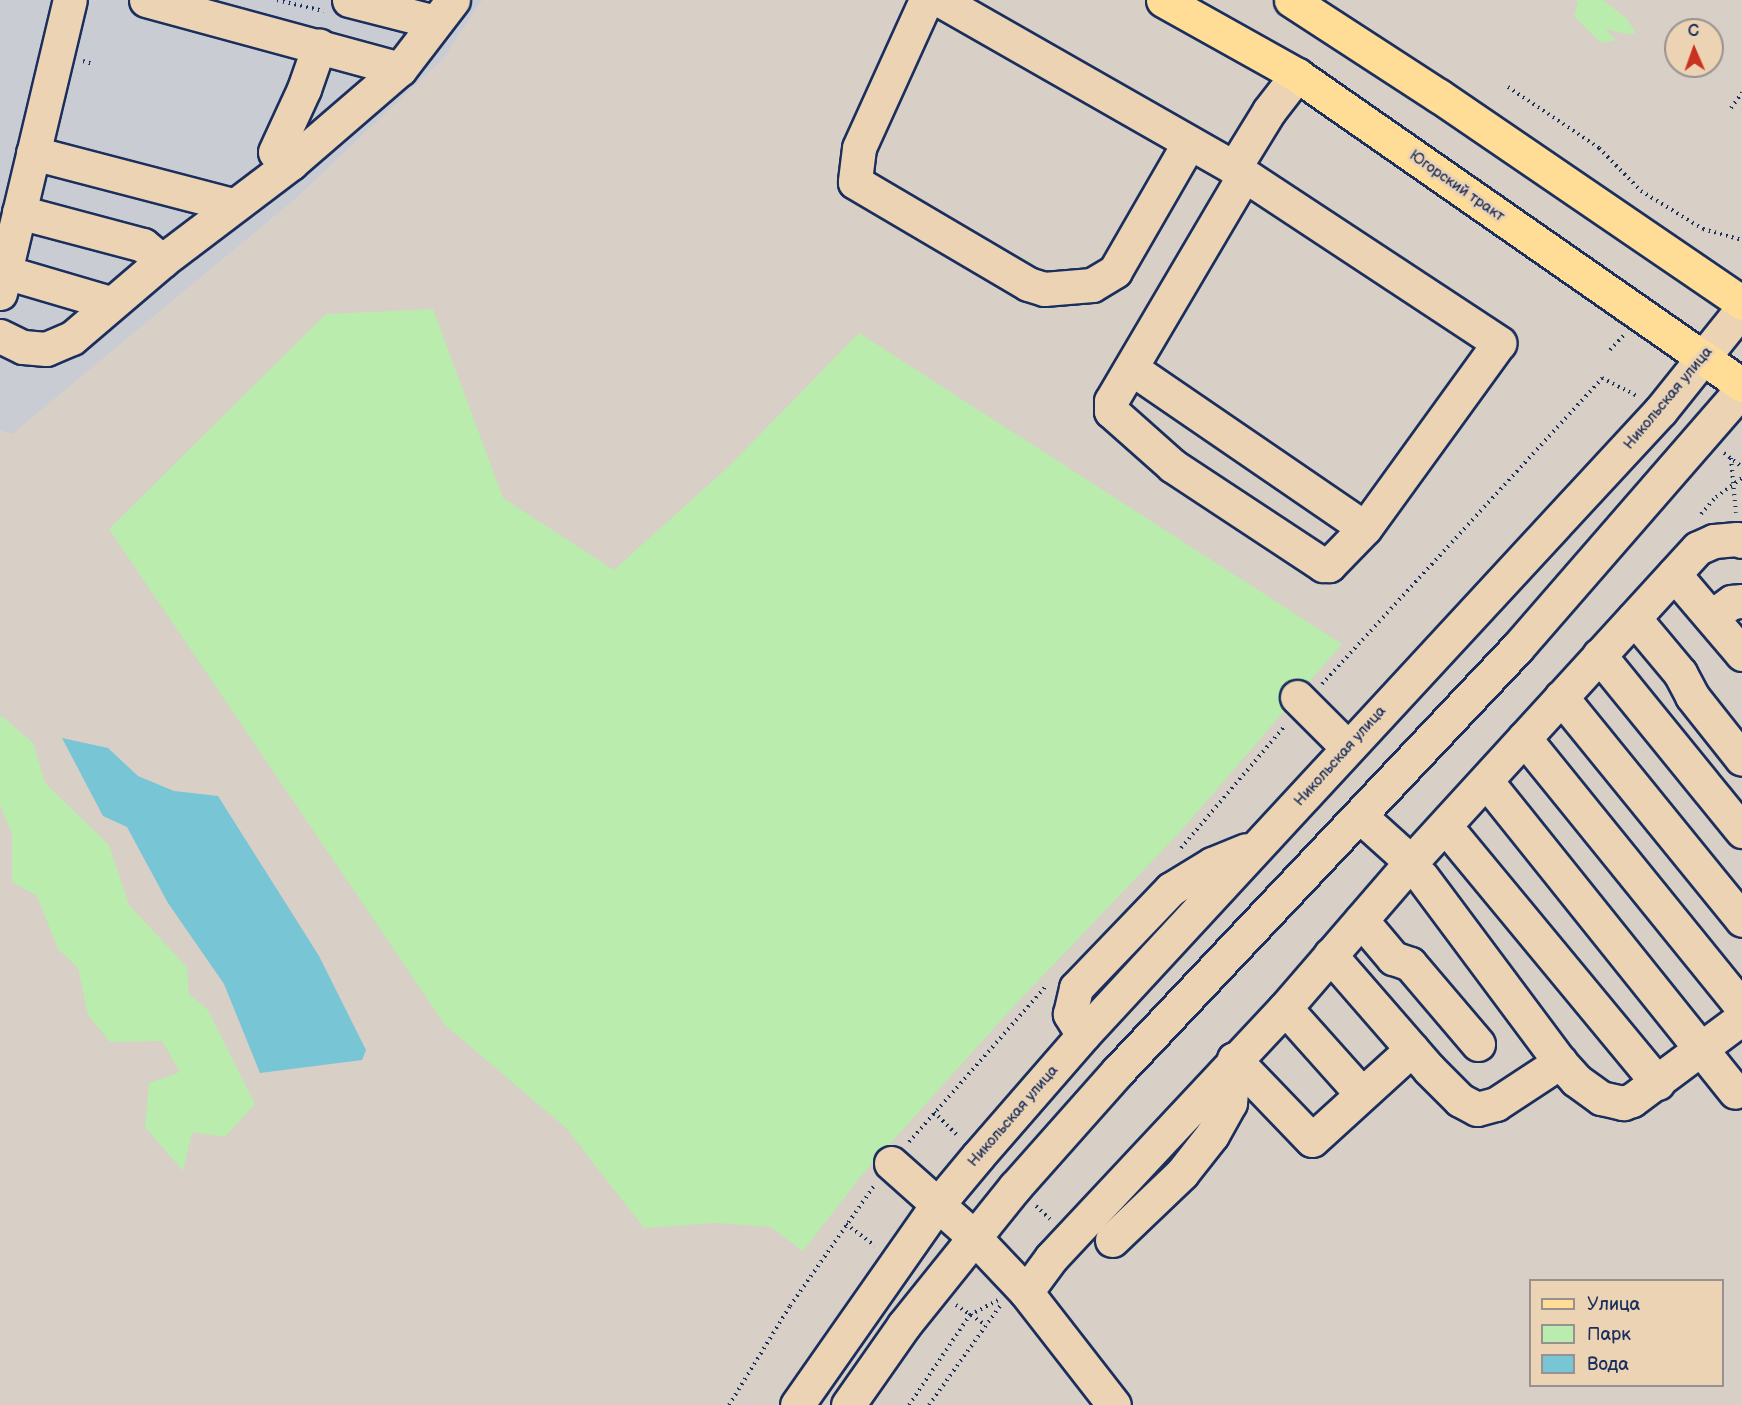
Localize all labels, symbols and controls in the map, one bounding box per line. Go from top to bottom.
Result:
north arrow [1664,18,1724,78]
text: С [1688,22,1699,41]
street label: Югорский тракт [1406,146,1508,226]
street label: Никольская улица [1620,343,1716,453]
street label: Никольская улица [1290,702,1390,810]
street label: Никольская улица [964,1062,1062,1170]
legend [1529,1279,1724,1387]
text: Улица [1587,1294,1640,1315]
text: Парк [1587,1324,1631,1345]
text: Вода [1587,1354,1629,1375]

